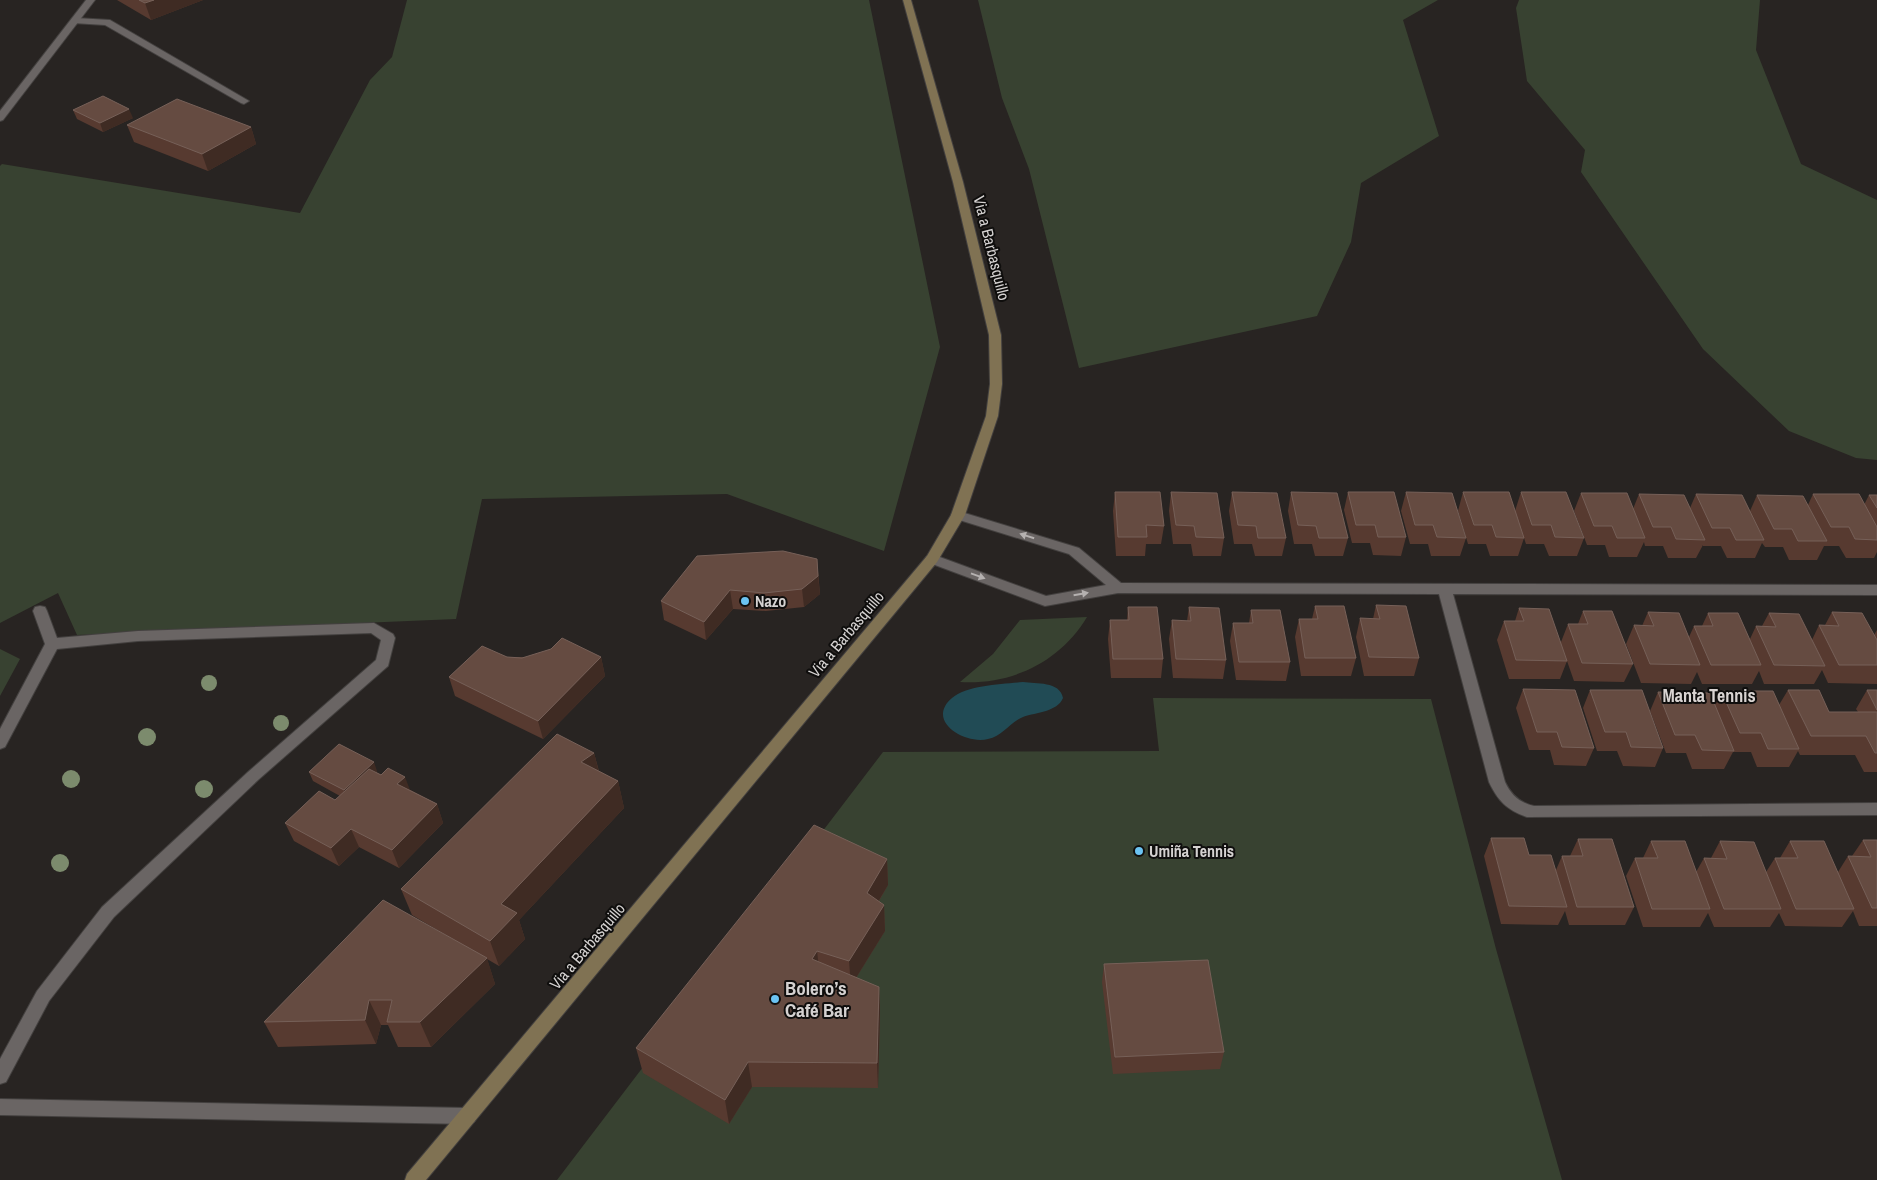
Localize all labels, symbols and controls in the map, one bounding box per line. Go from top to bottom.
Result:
street label: Via a Barbasquillo [968,193,1016,303]
one-way arrow [1020,532,1035,540]
one-way arrow [970,573,985,580]
street label: Via a Barbasquillo [803,586,889,682]
place label: Nazo [755,590,786,612]
one-way arrow [1074,590,1090,598]
marker: Nazo [739,595,751,607]
district label: Manta Tennis [1662,683,1756,708]
place label: Umiña Tennis [1149,840,1234,862]
marker: Umiña Tennis [1133,845,1145,857]
street label: Via a Barbasquillo [544,898,630,994]
place label: Bolero’s Café Bar [785,975,849,1023]
marker: Bolero’s Café Bar [769,993,781,1005]

